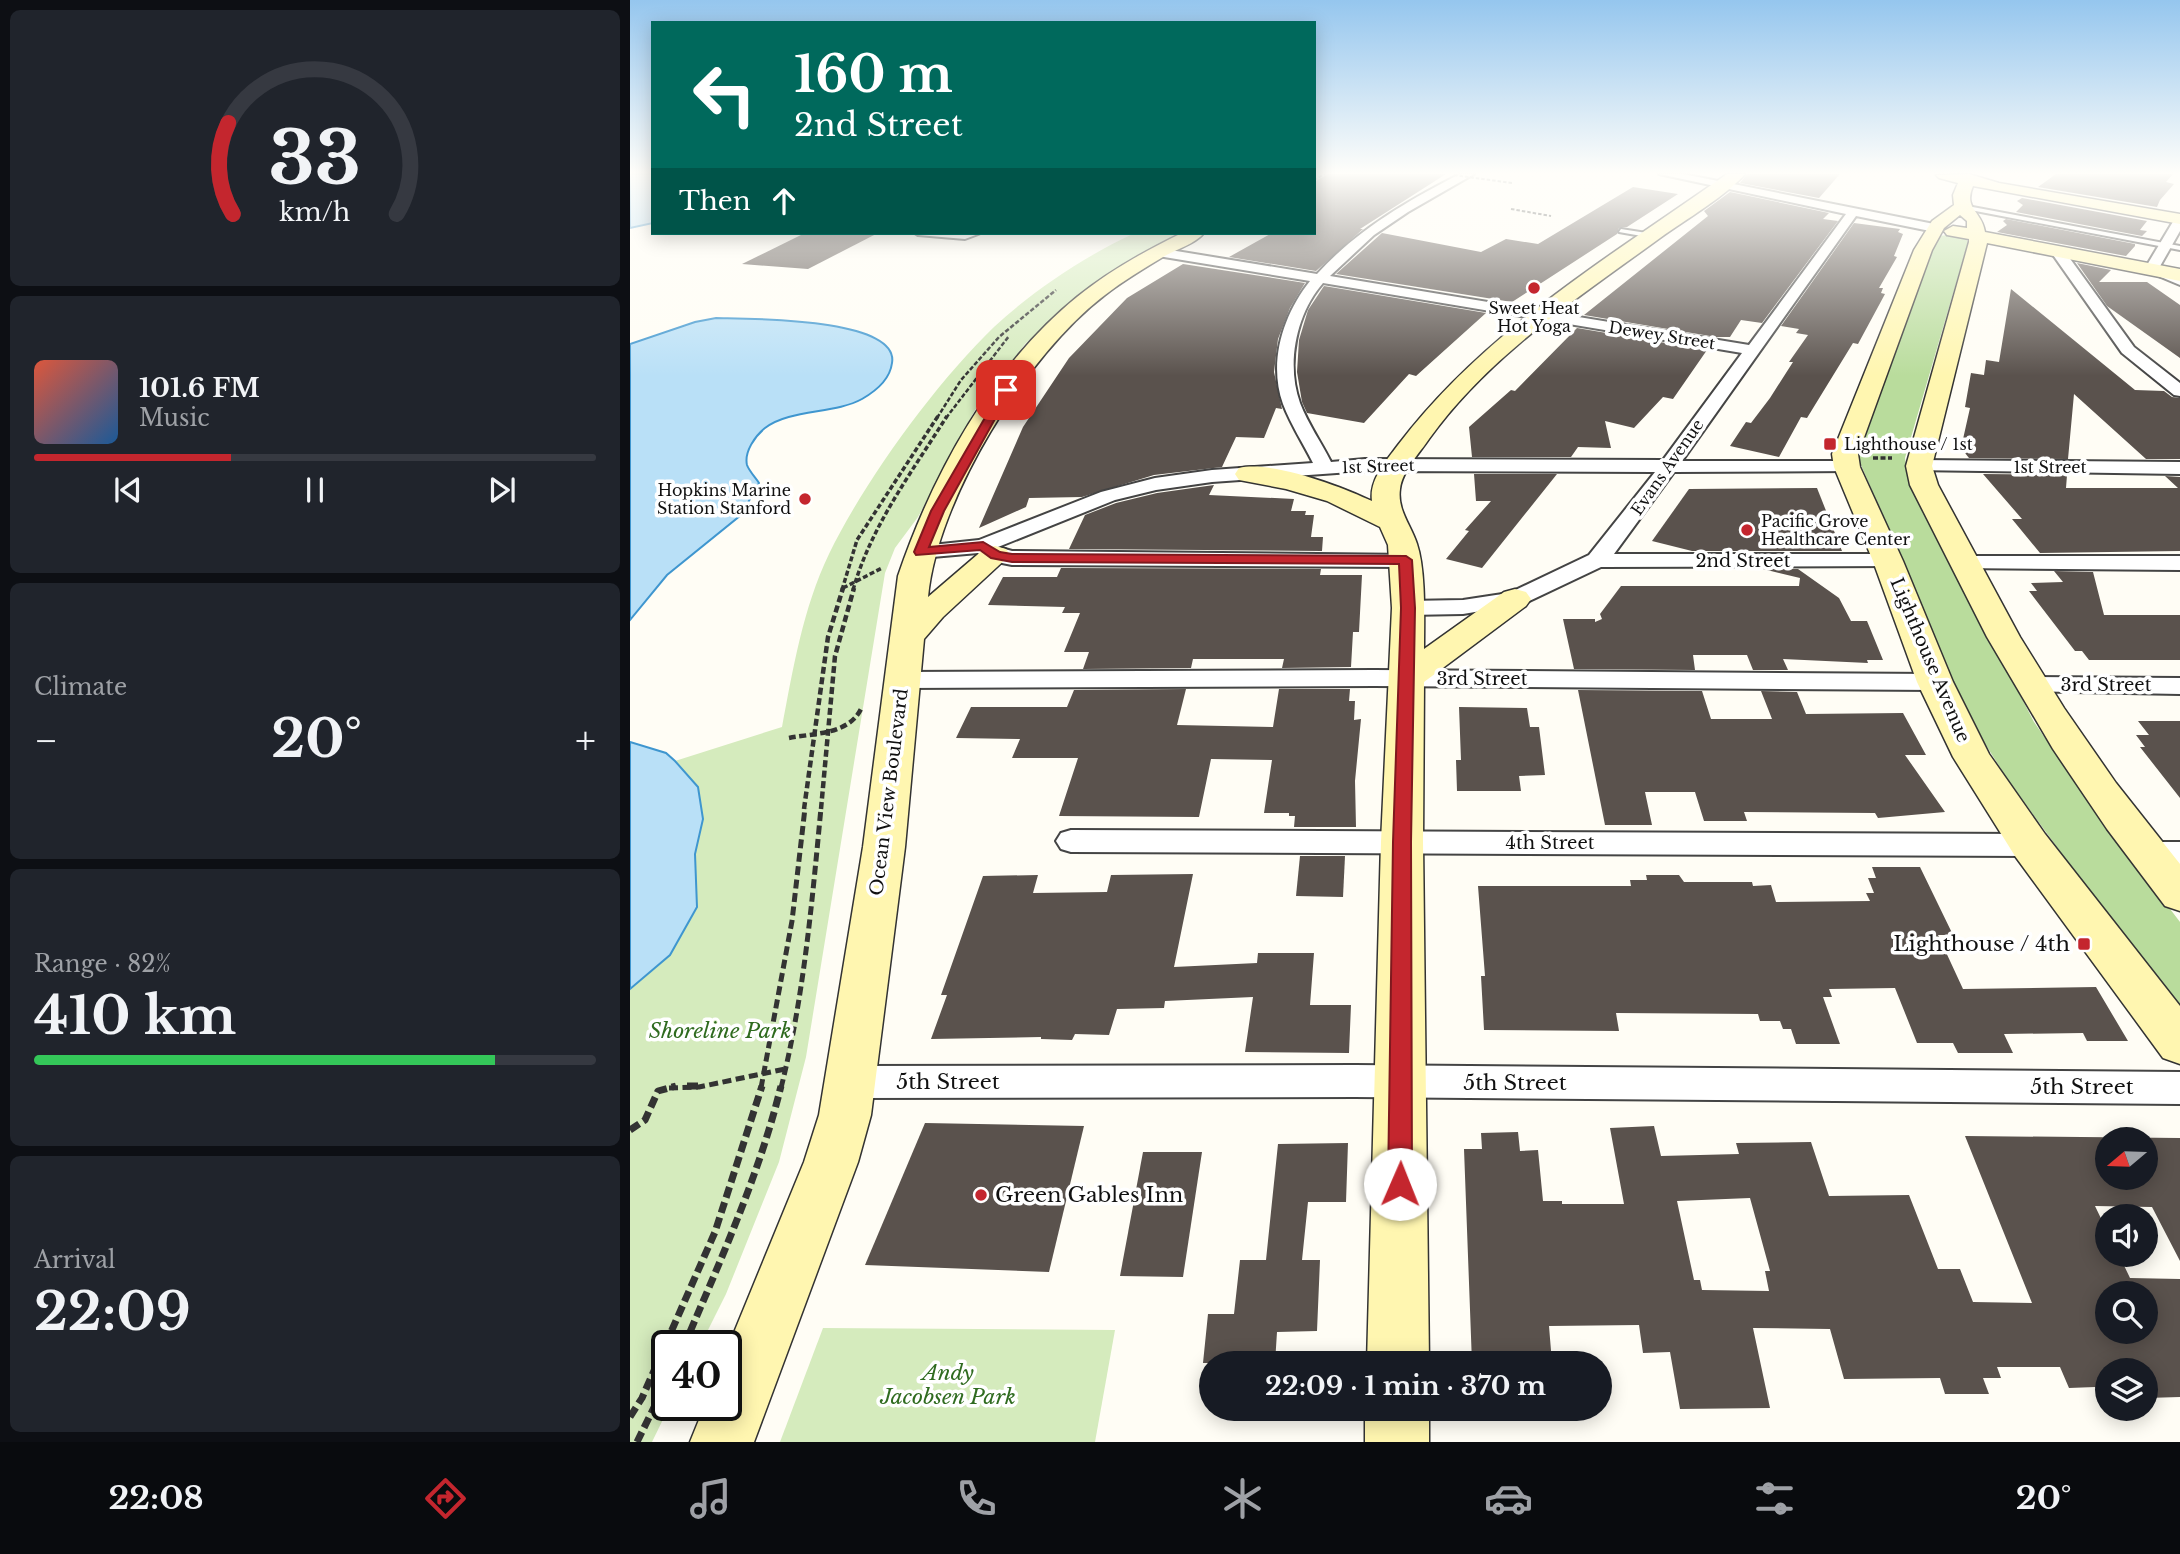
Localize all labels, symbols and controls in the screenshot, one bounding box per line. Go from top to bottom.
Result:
text: 160 m [794,44,953,105]
icon: left [679,49,770,140]
text: 2nd Street [794,105,963,145]
text: 33 [269,114,361,205]
icon: ahead [765,182,803,220]
text: Then [679,185,751,217]
text: km/h [280,197,350,228]
marker: Sweet Heat Hot Yoga [1526,280,1542,296]
place label: Sweet Heat Hot Yoga [1489,298,1579,336]
street label: Dewey Street [1607,317,1717,353]
pin [976,360,1036,420]
icon: arrive [987,371,1025,409]
text: 101.6 FM [139,372,260,404]
text: Music [139,404,210,432]
street label: Evans Avenue [1626,415,1708,519]
place label: Lighthouse / 1st [1844,434,1973,454]
marker: Lighthouse / 1st [1822,436,1838,452]
street label: 1st Street [1341,455,1415,477]
street label: 1st Street [2013,457,2087,477]
icon: previous [109,471,147,509]
icon: pause [296,471,334,509]
icon: next [483,471,521,509]
place label: Hopkins Marine Station Stanford [657,480,791,518]
marker: Hopkins Marine Station Stanford [797,491,813,507]
place label: Pacific Grove Healthcare Center [1761,511,1911,549]
marker: Pacific Grove Healthcare Center [1739,522,1755,538]
street label: 2nd Street [1696,550,1791,572]
street label: Lighthouse Avenue [1885,574,1975,746]
street label: 3rd Street [1437,668,1528,690]
text: Climate [34,673,127,701]
street label: 3rd Street [2061,674,2152,696]
street label: Ocean View Boulevard [865,687,913,897]
text: 20° [271,707,362,771]
text: − [34,717,58,764]
text: + [575,717,596,764]
street label: 4th Street [1505,832,1595,854]
place label: Lighthouse / 4th [1893,931,2070,957]
marker: Lighthouse / 4th [2076,936,2092,952]
text: Range · 82% [34,950,171,978]
text: 410 km [34,984,236,1048]
park label: Shoreline Park [649,1018,791,1044]
street label: 5th Street [896,1069,1000,1095]
street label: 5th Street [1463,1070,1567,1096]
street label: 5th Street [2030,1074,2134,1100]
north arrow [2095,1127,2158,1190]
map controls [2095,1127,2158,1421]
position arrow [1363,1147,1437,1221]
place label: Green Gables Inn [995,1182,1183,1208]
marker: Green Gables Inn [973,1187,989,1203]
button: sound [2095,1204,2158,1267]
text: Arrival [34,1246,115,1274]
text: 22:09 [34,1280,191,1344]
button: search [2095,1281,2158,1344]
speed limit sign: 40 [651,1330,742,1421]
button: layers [2095,1358,2158,1421]
park label: Andy Jacobsen Park [879,1360,1016,1410]
text: 22:09 · 1 min · 370 m [1265,1370,1546,1402]
icon: directions [421,1474,470,1523]
icon: music [686,1474,735,1523]
icon: phone [952,1474,1001,1523]
icon: climate [1218,1474,1267,1523]
icon: car [1484,1474,1533,1523]
icon: filters [1750,1474,1799,1523]
text: 22:08 [108,1478,204,1518]
text: 20° [2016,1478,2071,1518]

